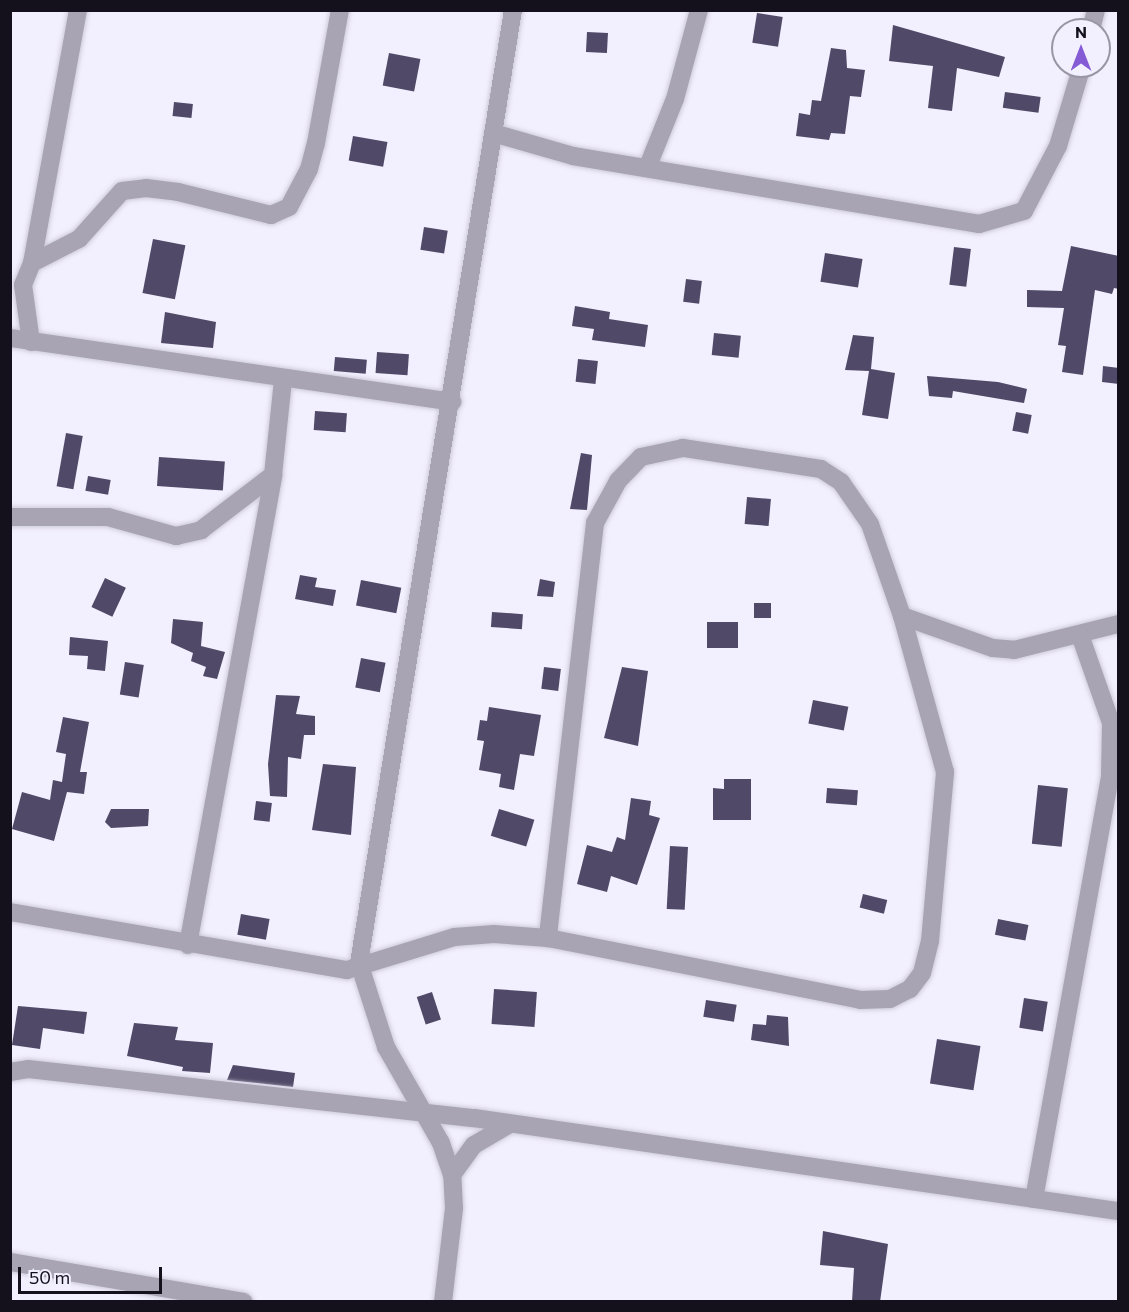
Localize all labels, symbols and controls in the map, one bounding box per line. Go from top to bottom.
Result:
north arrow [1051,18,1111,78]
text: N [1075,22,1087,41]
scale bar [21,1255,165,1293]
text: 50 m [29,1266,70,1288]

